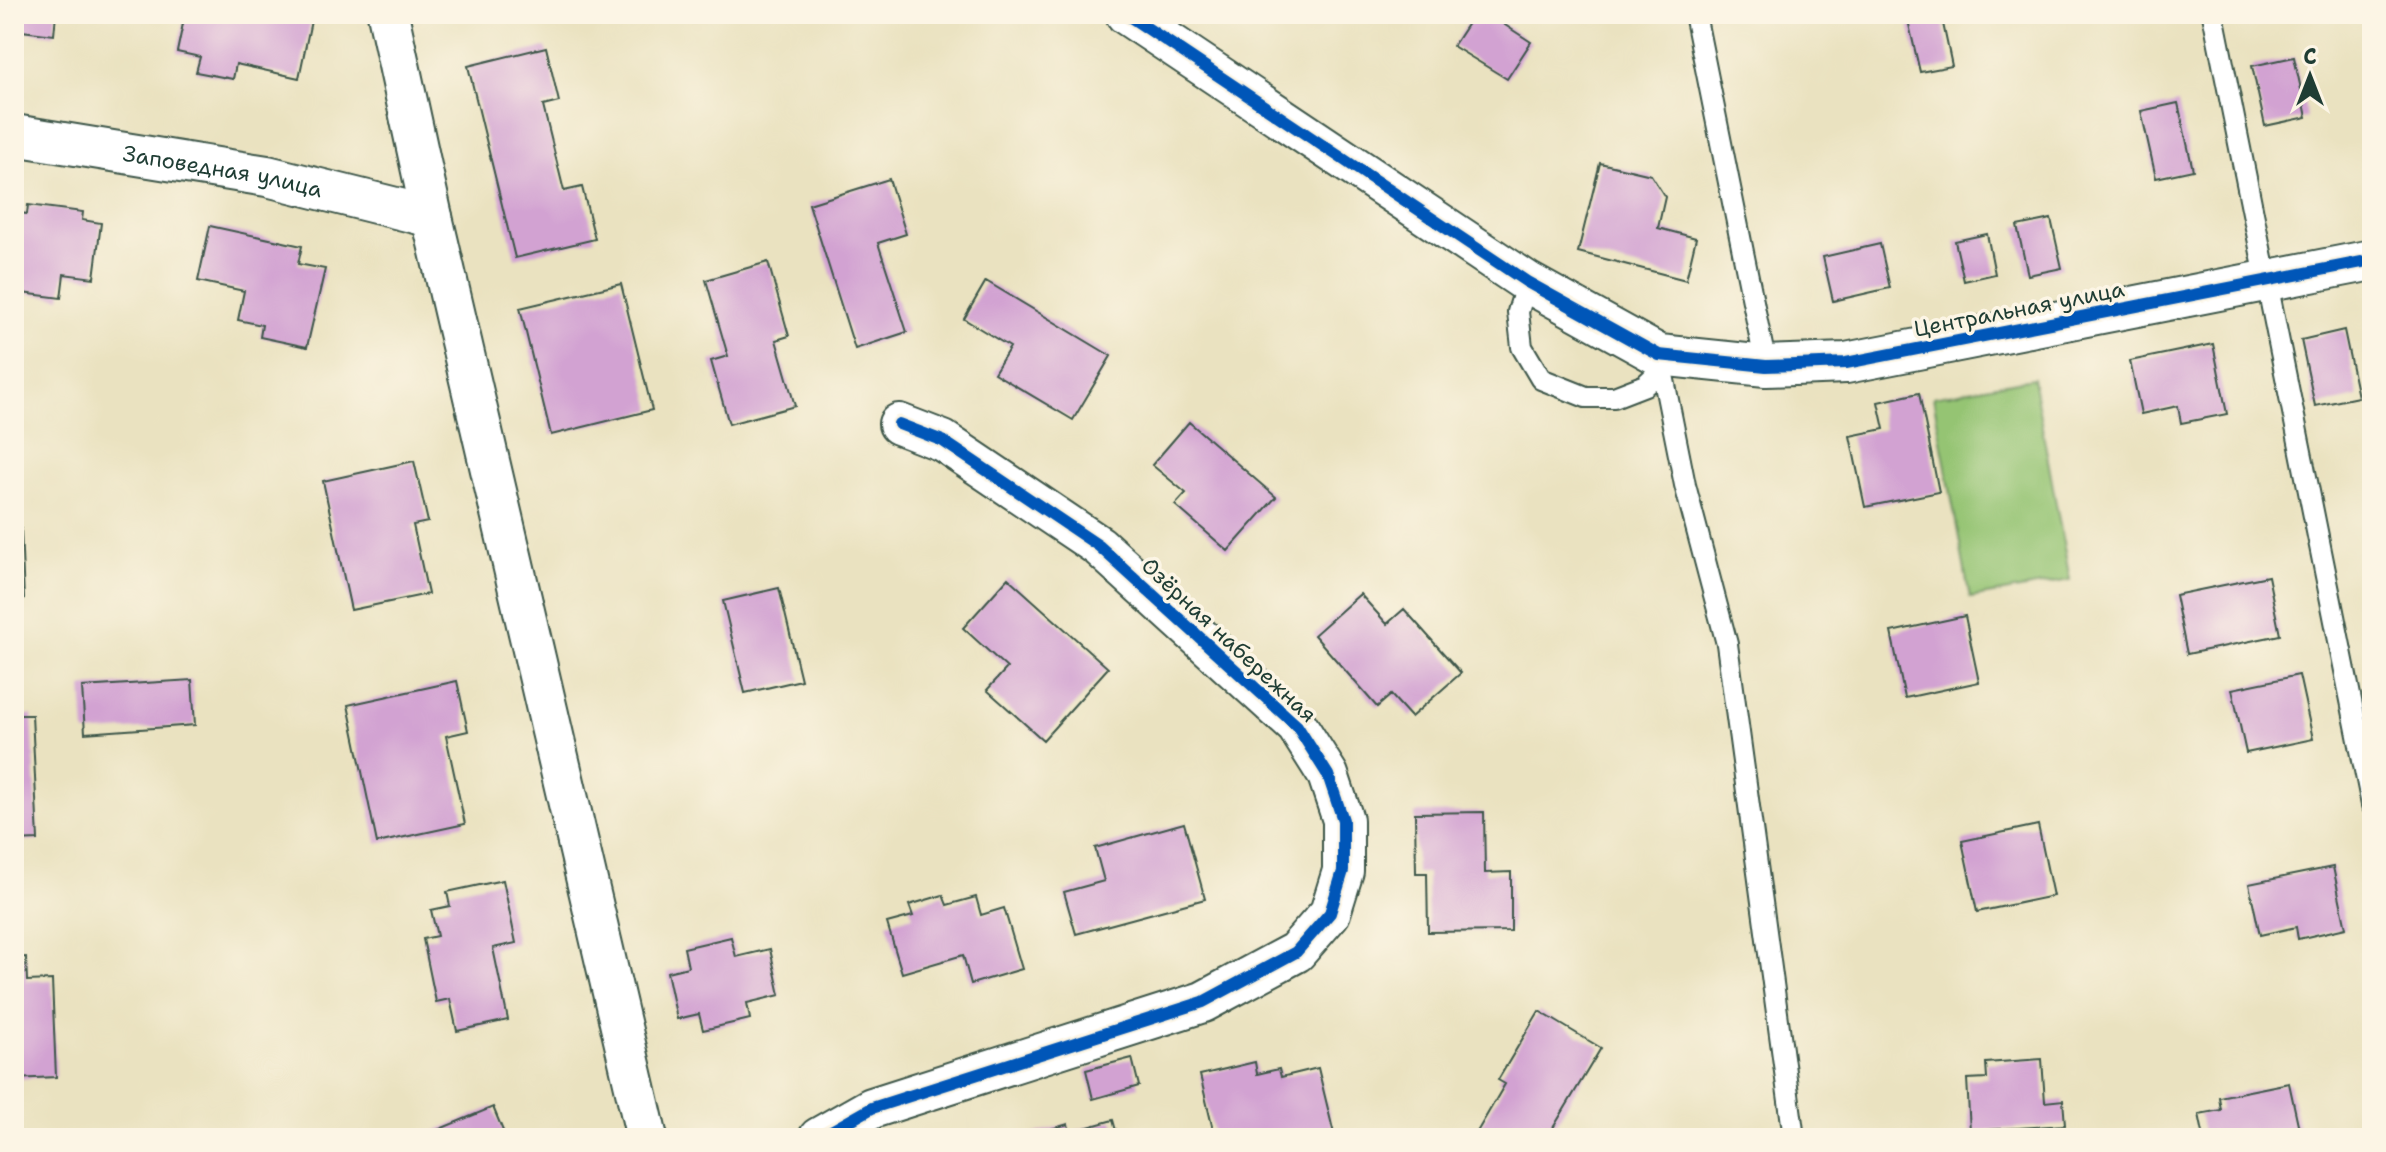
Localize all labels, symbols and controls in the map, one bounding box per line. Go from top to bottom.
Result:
north arrow [2270,36,2350,116]
text: С [2303,42,2317,71]
street label: Заповедная улица [121,138,326,204]
street label: Центральная улица [1911,274,2127,344]
street label: Озёрная набережная [1135,551,1323,729]

